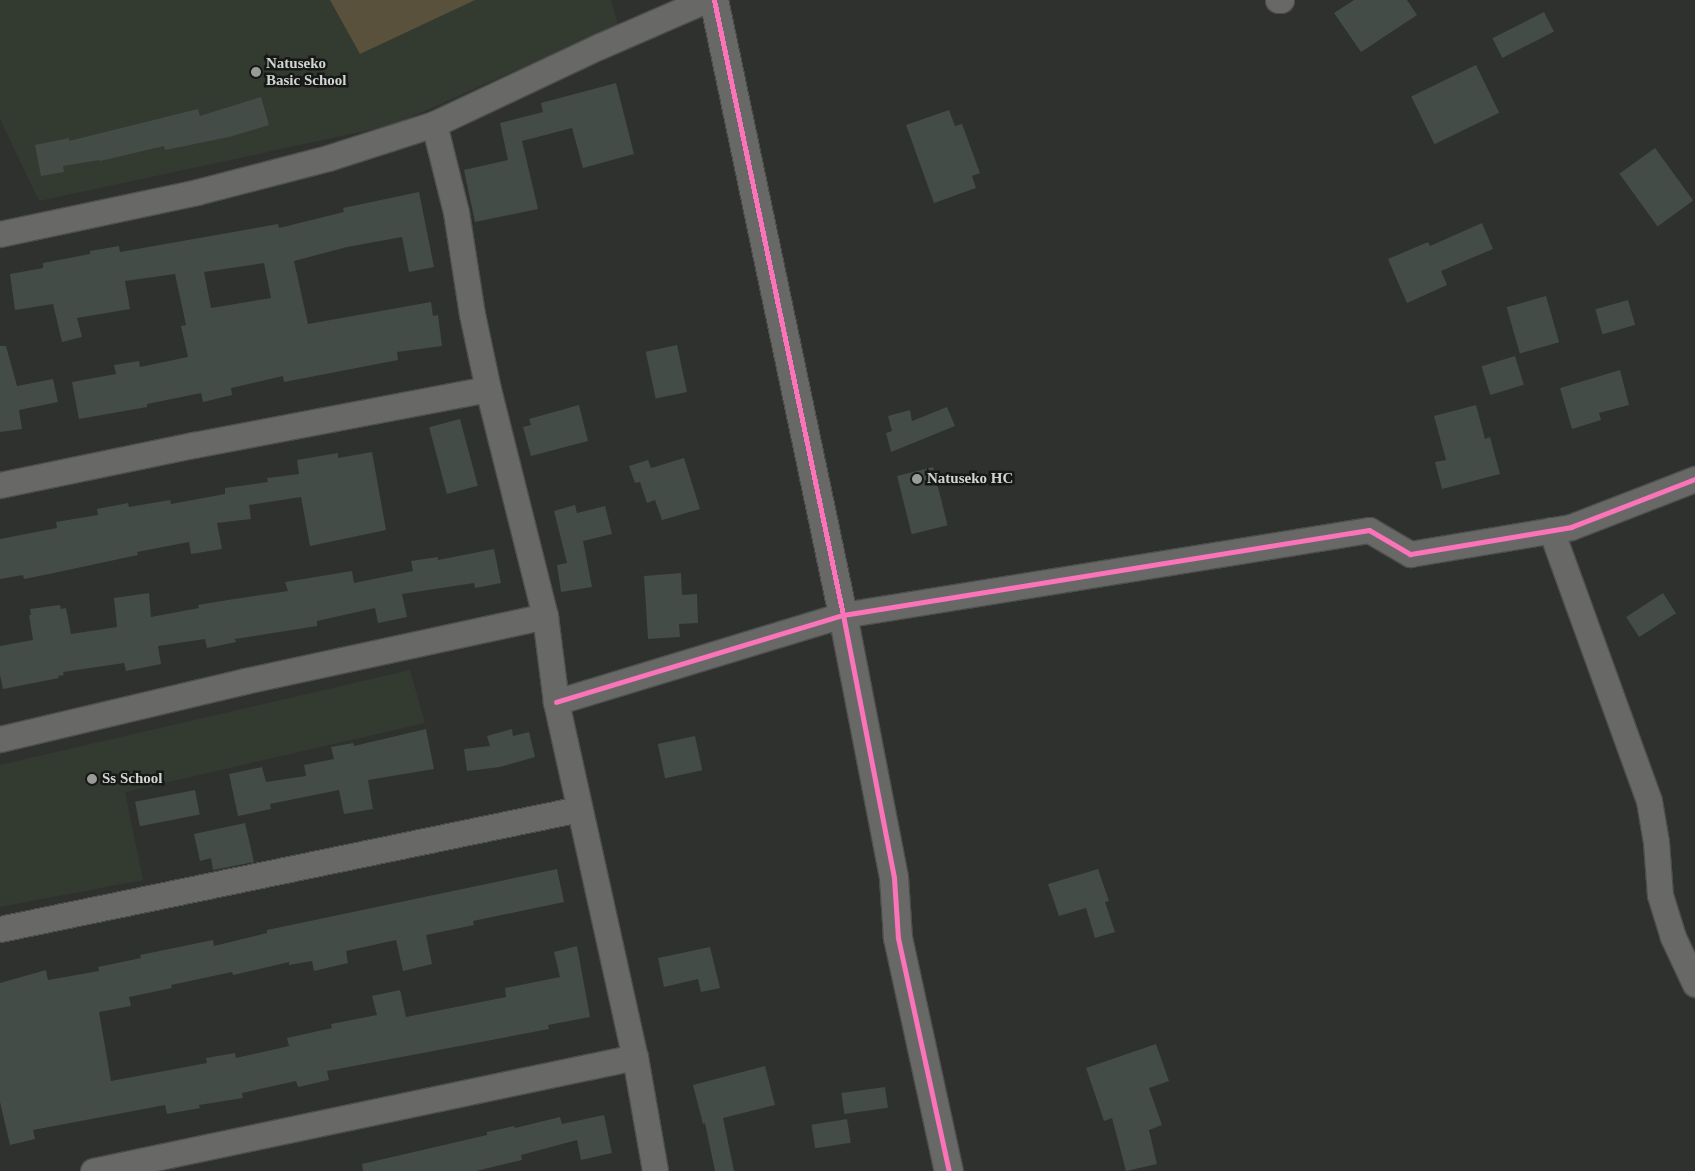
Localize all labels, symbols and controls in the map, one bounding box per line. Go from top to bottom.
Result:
place label: Natuseko Basic School [266,54,346,89]
marker: Natuseko Basic School [250,66,262,78]
place label: Natuseko HC [927,470,1013,488]
marker: Natuseko HC [911,473,923,485]
place label: Ss School [102,770,162,788]
marker: Ss School [86,773,98,785]

